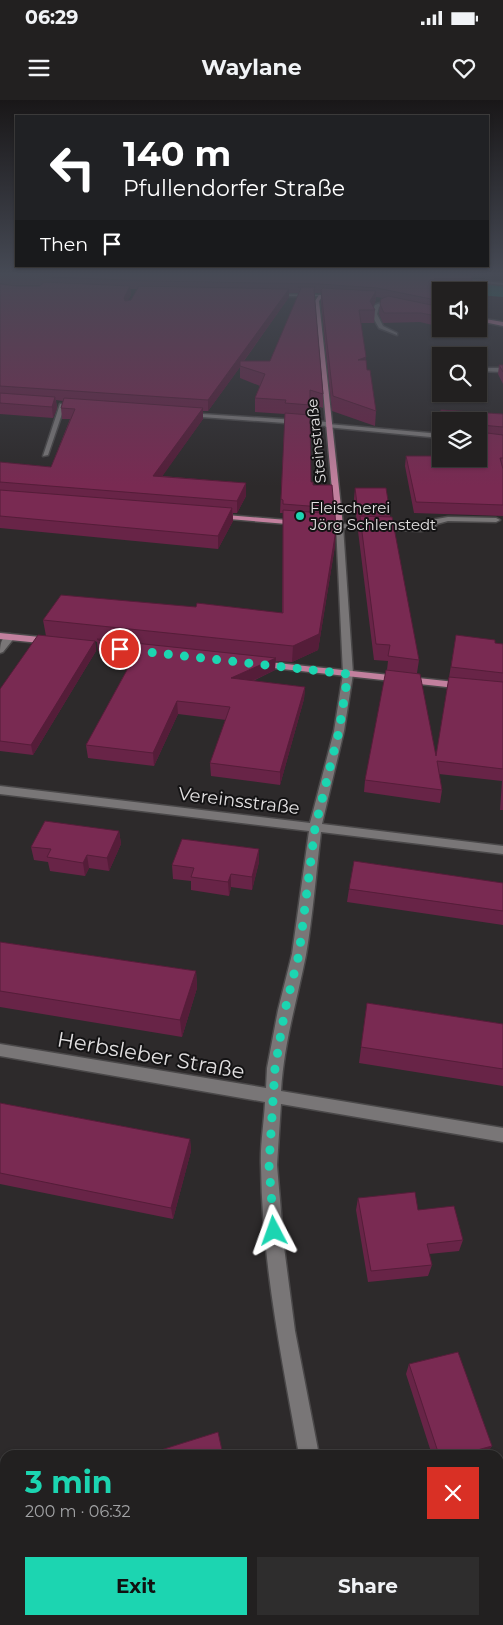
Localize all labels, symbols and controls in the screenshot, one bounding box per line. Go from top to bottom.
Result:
text: 06:29 [25,6,78,29]
icon: menu [25,54,53,82]
text: Waylane [201,54,302,81]
icon: heart [450,54,478,82]
text: 140 m [123,132,231,175]
icon: left [40,135,105,200]
text: Pfullendorfer Straße [123,175,345,202]
icon: arrive [98,230,126,258]
text: Then [40,233,88,256]
map controls [432,282,487,467]
button: sound [432,282,487,337]
button: search [432,347,487,402]
street label: Steinstraße [302,398,330,484]
button: layers [432,412,487,467]
place label: Fleischerei Jörg Schlenstedt [309,498,436,534]
marker: Fleischerei Jörg Schlenstedt [294,510,306,522]
pin [99,628,141,670]
icon: arrive [106,635,134,663]
street label: Vereinsstraße [177,783,301,819]
street label: Herbsleber Straße [55,1026,247,1084]
position arrow [247,1204,299,1256]
text: 3 min [25,1464,112,1501]
button: close [427,1467,479,1519]
text: 200 m · 06:32 [25,1502,131,1521]
button: Exit [25,1557,247,1615]
button: Share [257,1557,479,1615]

